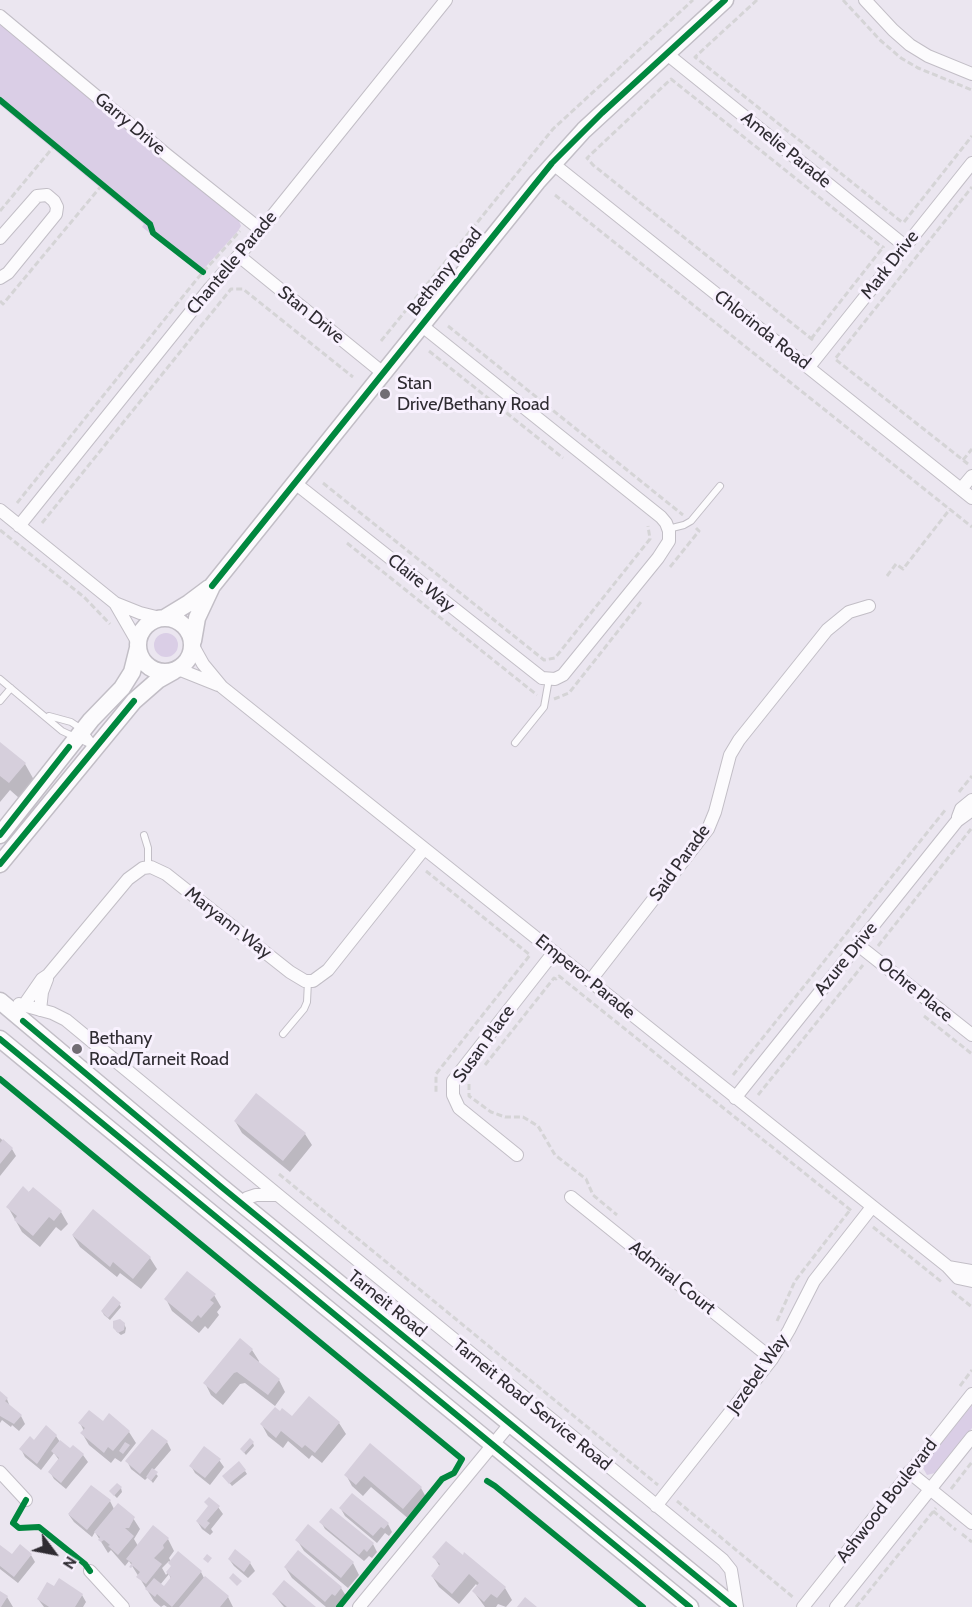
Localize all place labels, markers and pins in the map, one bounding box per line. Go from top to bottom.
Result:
place label: Stan Drive/Bethany Road [397,373,550,416]
marker: Stan Drive/Bethany Road [378,387,392,401]
place label: Bethany Road/Tarneit Road [89,1028,229,1070]
marker: Bethany Road/Tarneit Road [70,1042,84,1056]

